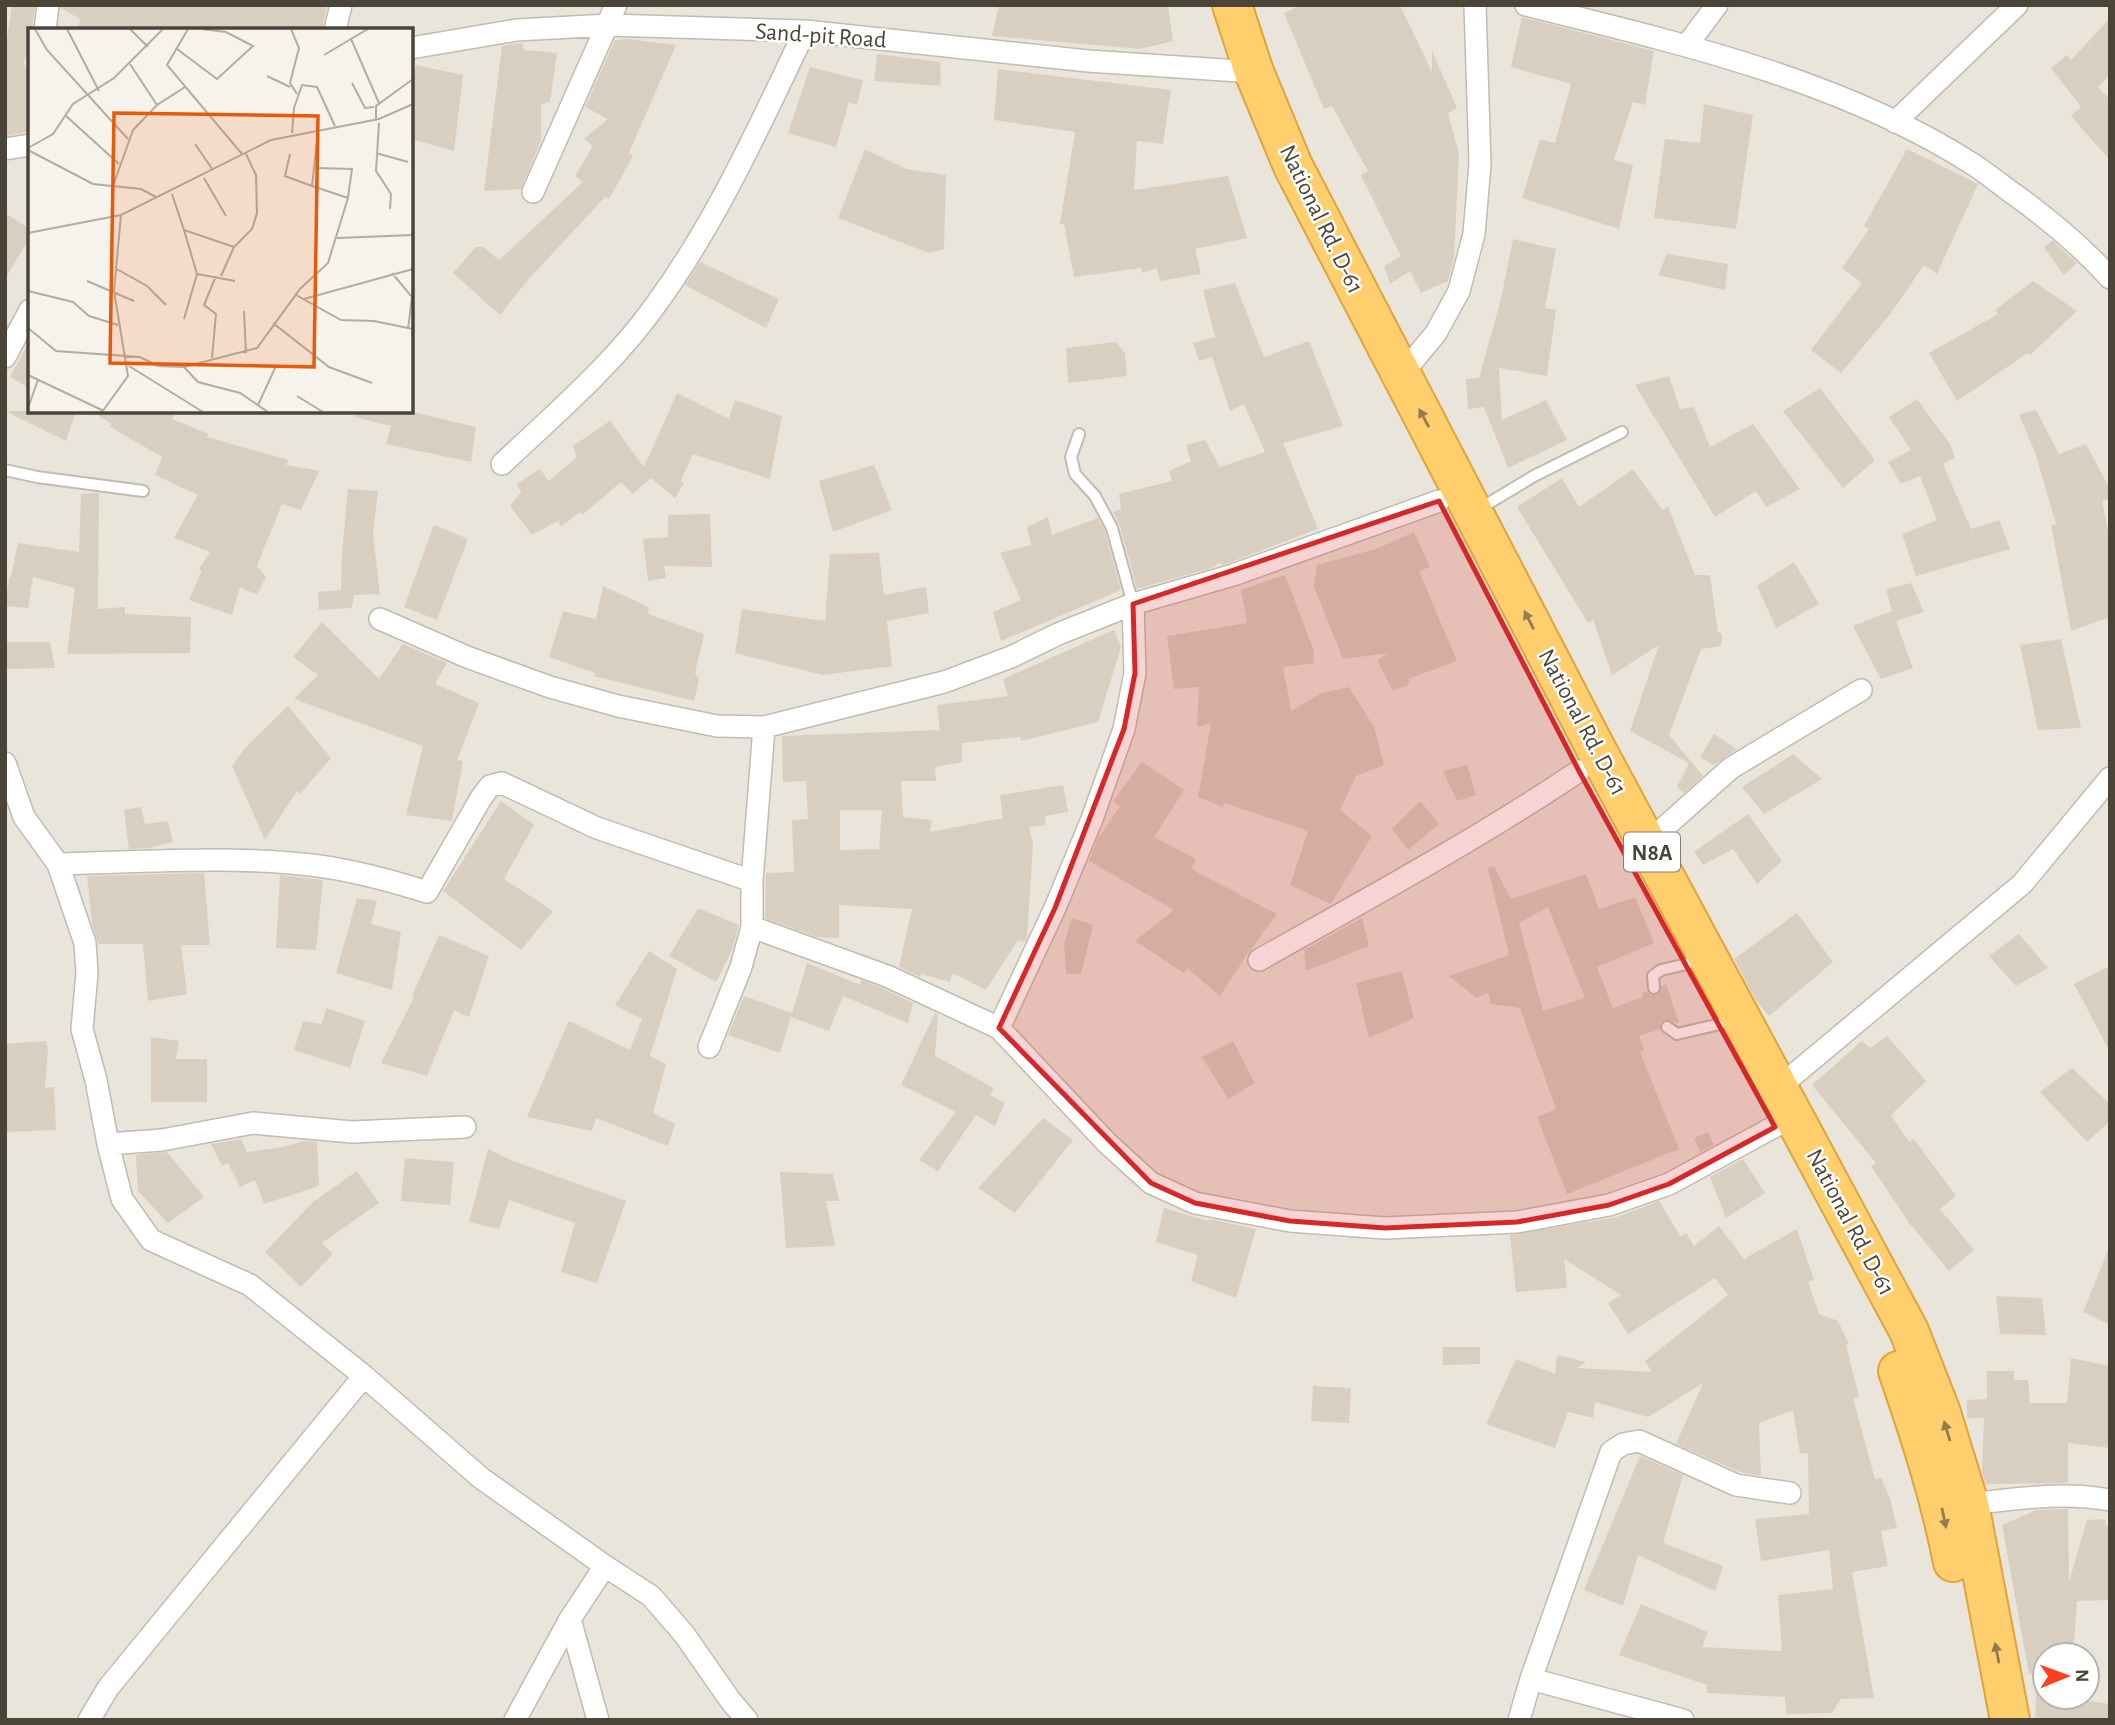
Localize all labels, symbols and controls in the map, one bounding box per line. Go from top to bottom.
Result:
street label: Sand-pit Road [755,19,887,53]
inset map [28,28,413,413]
street label: National Rd. D-61 [1275,141,1367,298]
one-way arrow [1418,408,1429,428]
one-way arrow [1524,610,1535,630]
street label: National Rd. D-61 [1533,645,1631,800]
road number: N8A [1624,832,1680,872]
street label: National Rd. D-61 [1801,1145,1899,1300]
one-way arrow [1941,1420,1952,1441]
one-way arrow [1939,1507,1950,1529]
north arrow [2031,1641,2101,1711]
one-way arrow [1991,1642,2002,1664]
text: N [2072,1669,2091,1683]

